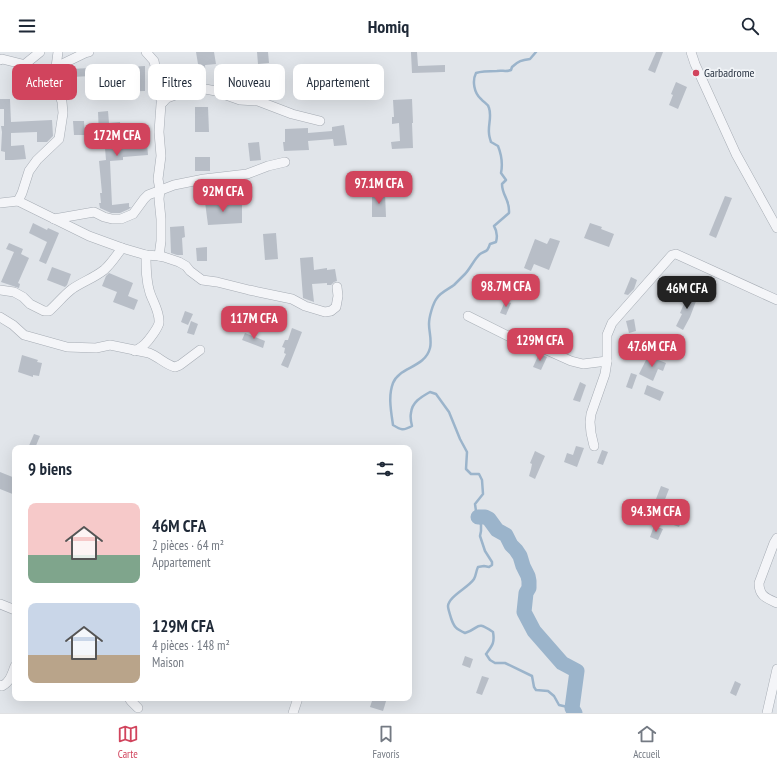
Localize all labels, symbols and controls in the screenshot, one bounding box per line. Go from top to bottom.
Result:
icon: menu [16,15,38,37]
text: Homiq [368,15,409,38]
icon: search [739,15,761,37]
chip: Acheter [12,64,77,100]
chip: Louer [85,64,140,100]
chip: Filtres [148,64,206,100]
chip: Nouveau [214,64,285,100]
chip: Appartement [293,64,384,100]
place label: Garbadrome [704,65,754,80]
marker: Garbadrome [691,68,701,78]
pin: 172M CFA [76,123,158,157]
text: 172M CFA [93,127,141,144]
pin: 97.1M CFA [333,171,425,205]
text: 97.1M CFA [354,175,404,192]
pin: 92M CFA [186,179,260,213]
text: 92M CFA [202,183,244,200]
pin: 98.7M CFA [460,274,552,308]
pin: 46M CFA [650,276,724,310]
text: 98.7M CFA [481,278,531,295]
text: 46M CFA [666,280,708,297]
pin: 117M CFA [213,306,295,340]
text: 117M CFA [230,310,278,327]
pin: 129M CFA [499,328,581,362]
text: 129M CFA [516,332,564,349]
pin: 47.6M CFA [606,334,698,368]
text: 47.6M CFA [627,338,677,355]
text: 9 biens [28,458,72,480]
icon: filters [374,458,396,480]
pin: 94.3M CFA [610,499,702,533]
text: 94.3M CFA [631,503,681,520]
text: 46M CFA [152,515,206,537]
icon: home [60,519,108,567]
text: 2 pièces · 64 m² [152,537,224,554]
text: Appartement [152,554,211,571]
text: 129M CFA [152,615,214,637]
icon: home [60,619,108,667]
text: 4 pièces · 148 m² [152,637,230,654]
text: Maison [152,654,184,671]
tab: Carte [117,723,139,761]
tab: Favoris [372,723,400,761]
tab: Accueil [633,723,660,761]

